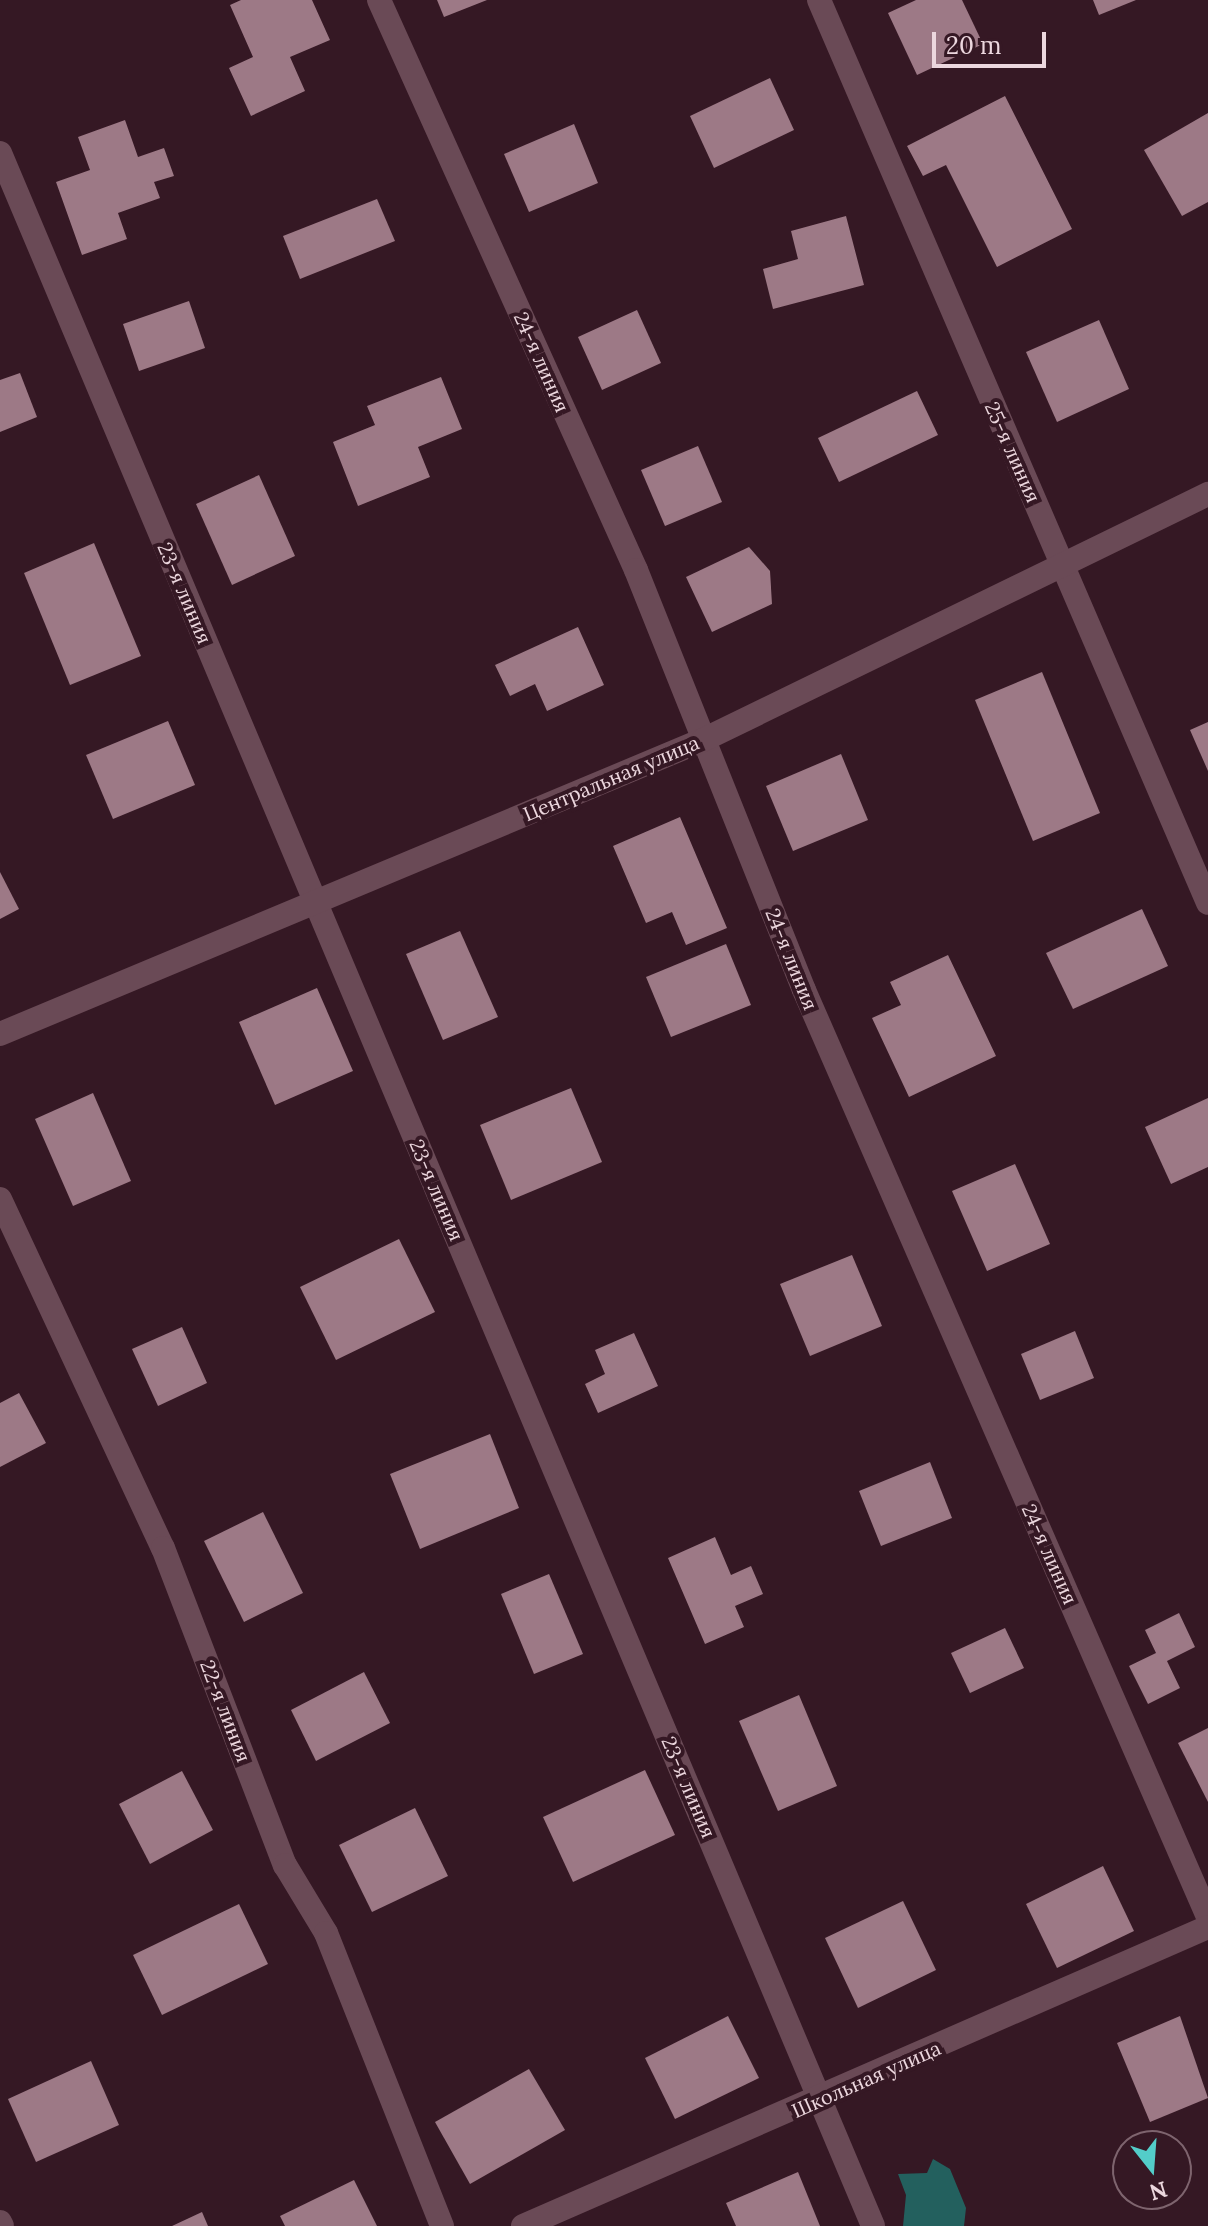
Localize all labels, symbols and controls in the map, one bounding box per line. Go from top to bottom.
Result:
scale bar [936,16,1050,66]
text: 20 m [946,30,1002,61]
street label: 24-я линия [509,308,575,416]
street label: 25-я линия [980,398,1046,506]
street label: 23-я линия [153,539,217,647]
street label: Центральная улица [519,730,703,826]
street label: 24-я линия [761,905,823,1013]
street label: 23-я линия [405,1136,469,1244]
street label: 24-я линия [1017,1500,1083,1608]
street label: 22-я линия [196,1657,256,1765]
street label: 23-я линия [657,1733,721,1841]
street label: Школьная улица [788,2035,944,2123]
north arrow [1112,2130,1192,2210]
text: N [1146,2175,1171,2207]

